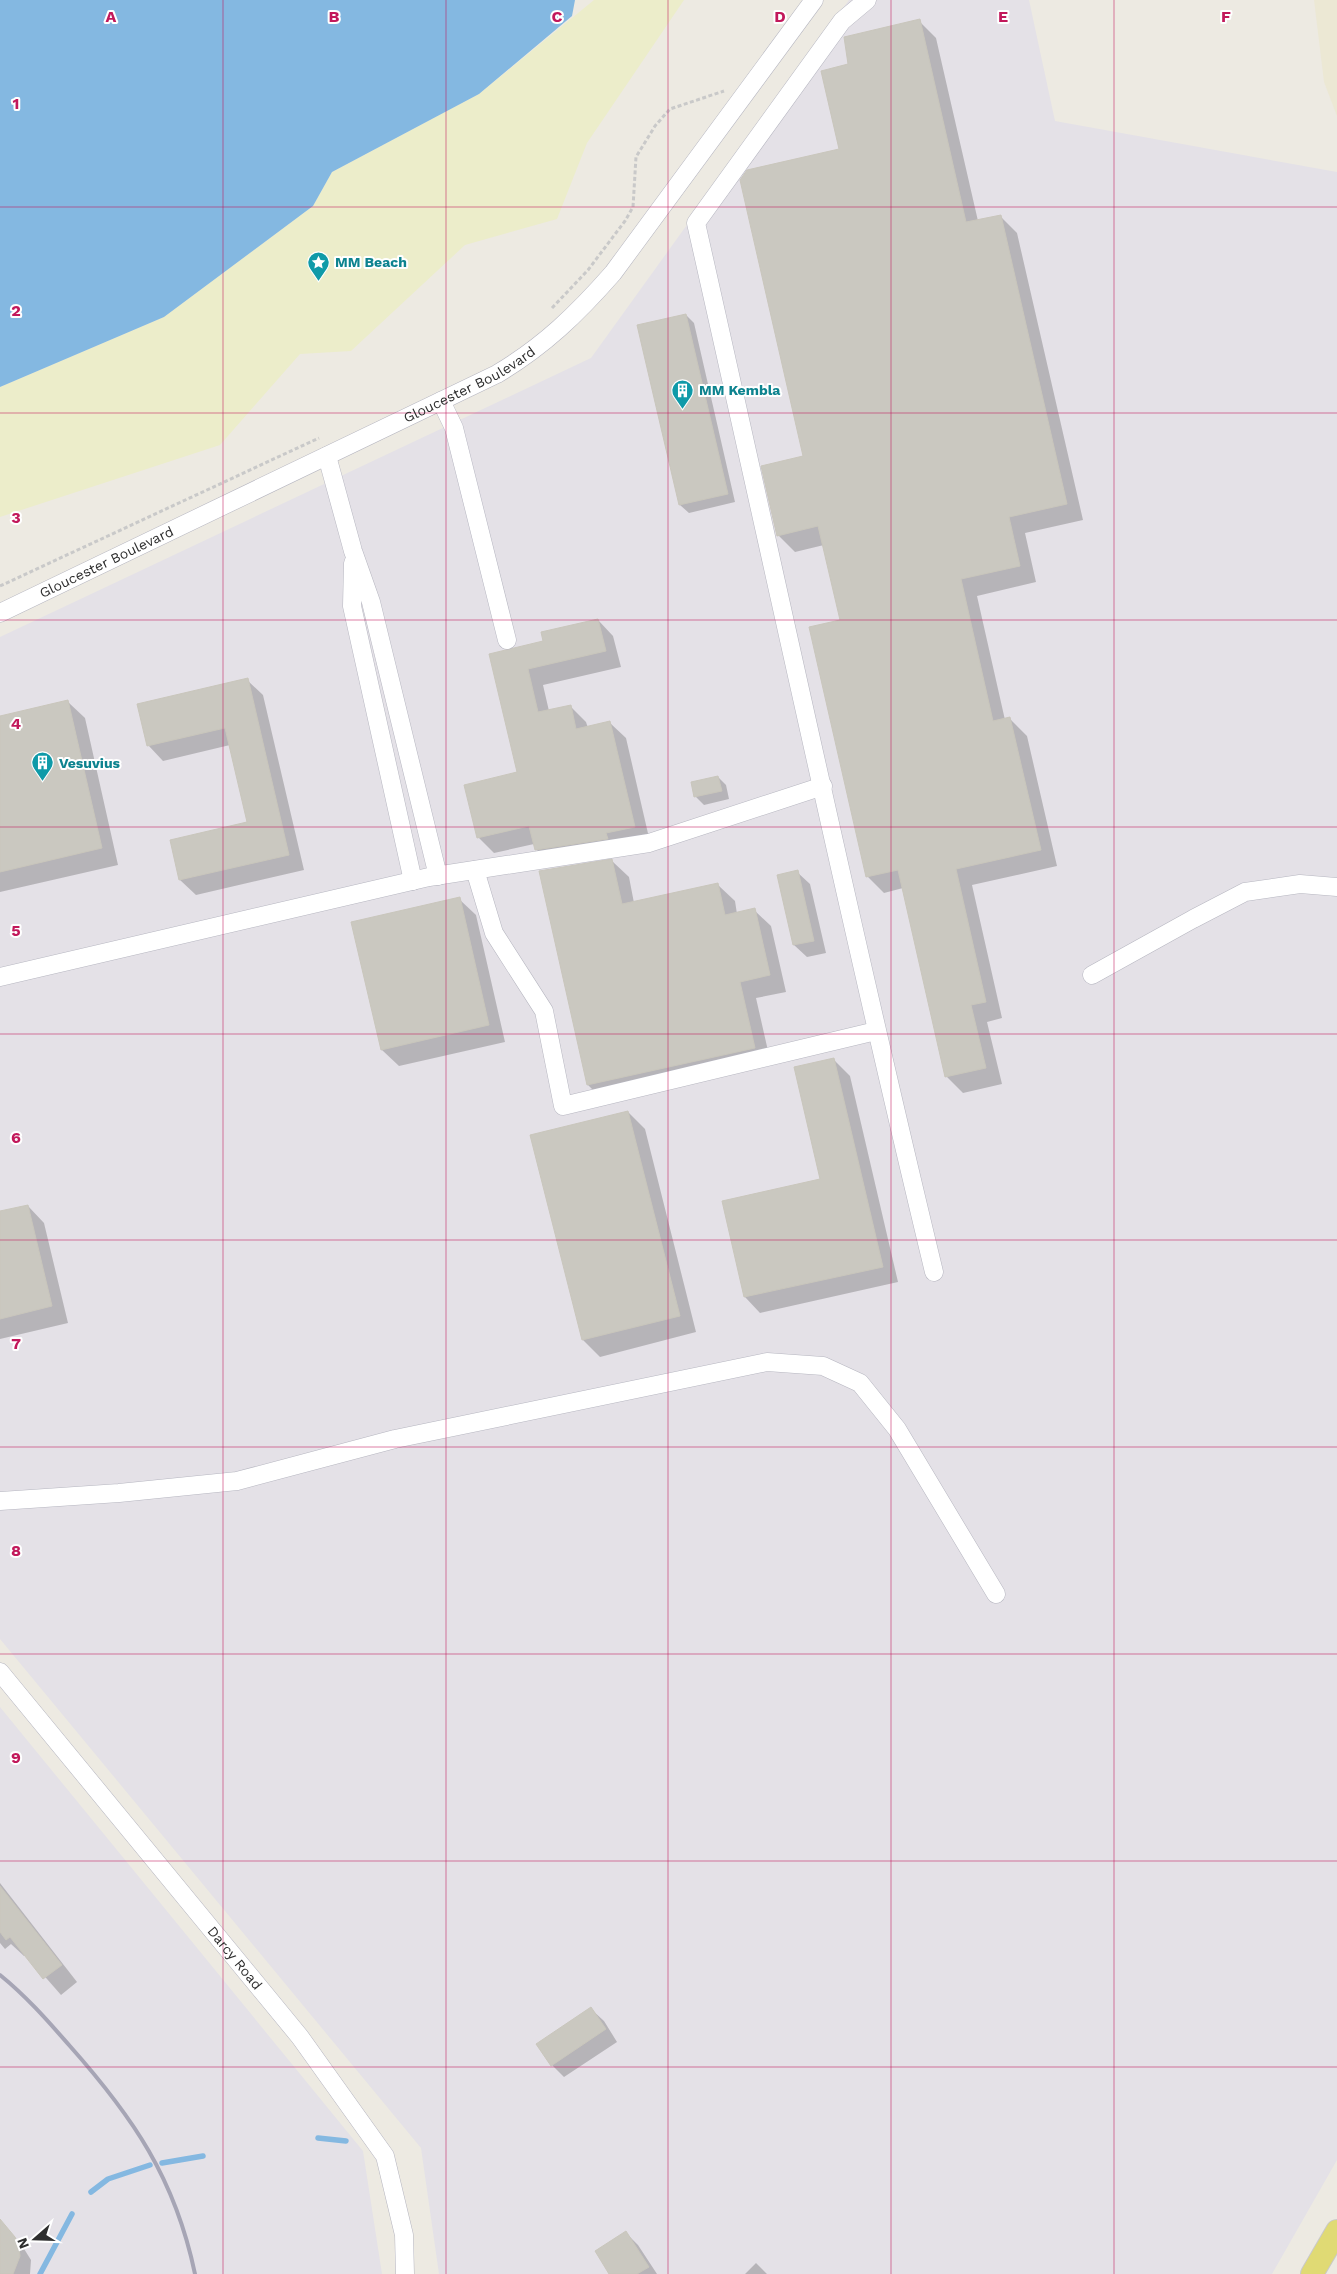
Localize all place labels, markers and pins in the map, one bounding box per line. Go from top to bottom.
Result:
place icon: MM Beach [307,250,331,281]
place label: MM Beach [335,254,407,270]
building icon: MM Kembla [671,378,695,409]
place label: MM Kembla [699,382,781,398]
building icon: Vesuvius [31,751,55,782]
place label: Vesuvius [59,755,121,771]

